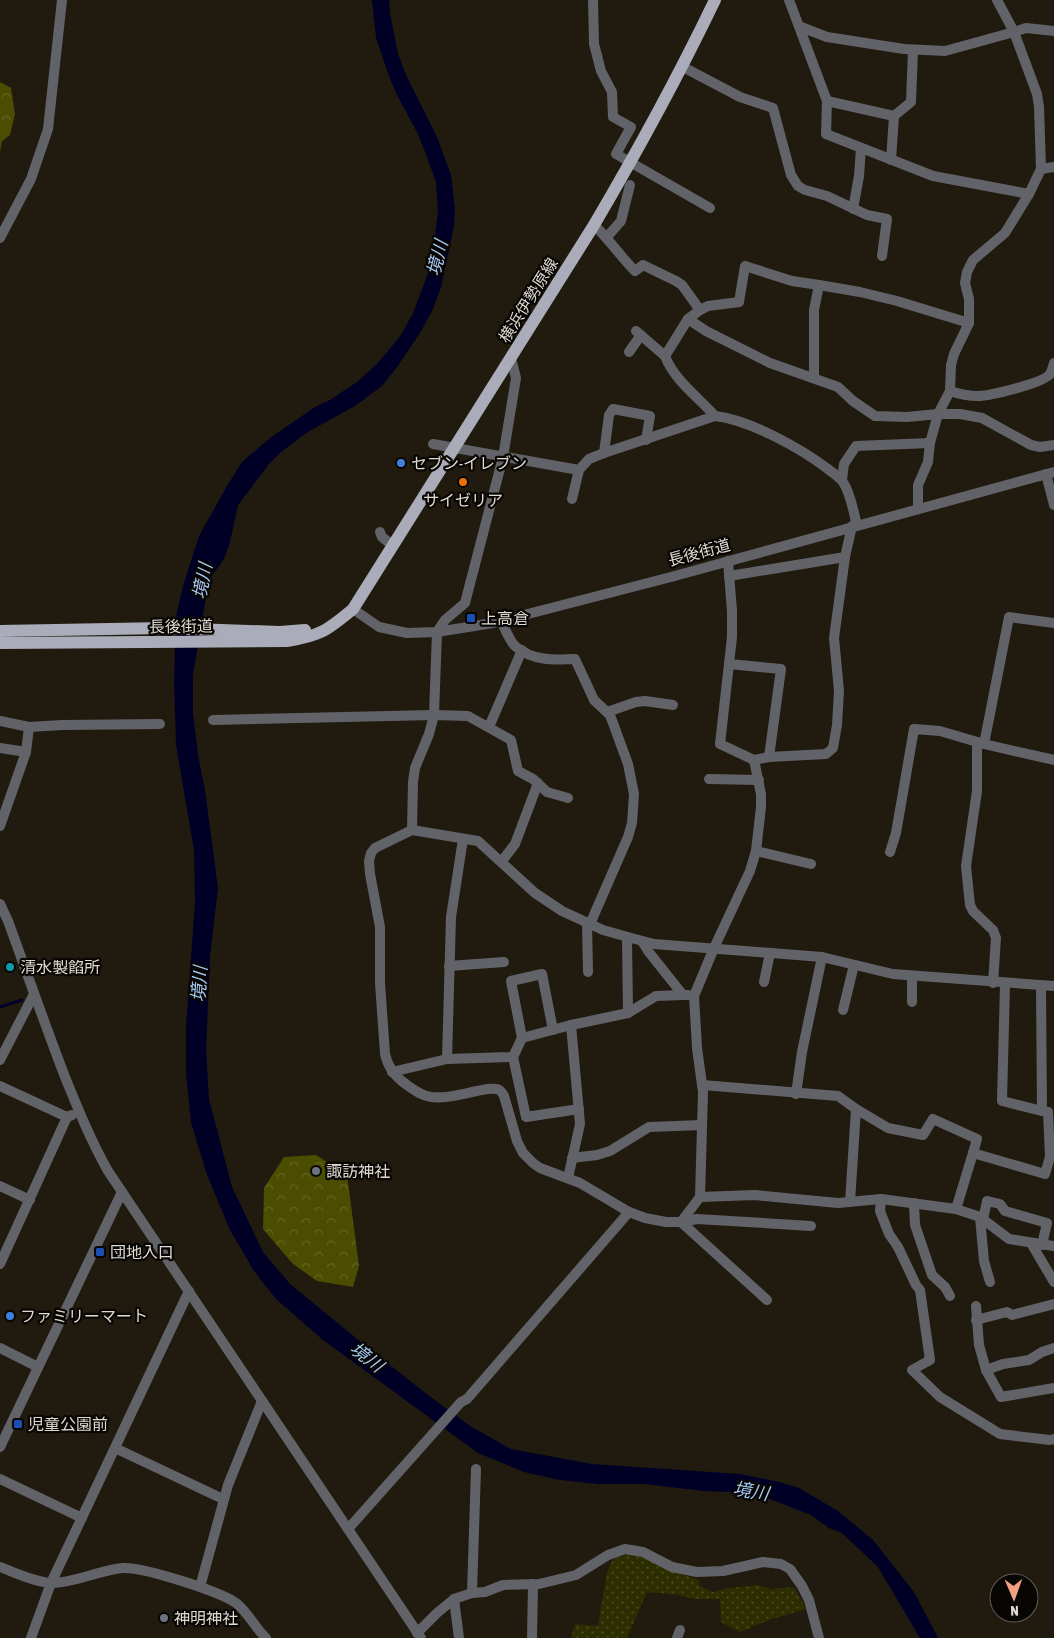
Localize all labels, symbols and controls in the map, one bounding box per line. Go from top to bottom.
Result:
water label: 境川 [422,236,452,278]
street label: 横浜伊勢原線 [495,255,561,345]
place label: セブン-イレブン [411,454,527,472]
marker: セブン-イレブン [395,457,407,469]
marker: サイゼリア [457,476,469,488]
place label: サイゼリア [423,491,503,509]
street label: 長後街道 [666,535,732,569]
water label: 境川 [188,559,216,601]
place label: 上高倉 [481,609,529,627]
marker: 上高倉 [465,612,477,624]
street label: 長後街道 [149,616,213,636]
place label: 清水製餡所 [20,958,100,976]
marker: 清水製餡所 [4,961,16,973]
water label: 境川 [187,963,211,1003]
place label: 諏訪神社 [326,1162,390,1180]
marker: 諏訪神社 [310,1165,322,1177]
place label: 団地入口 [110,1243,174,1261]
marker: 団地入口 [94,1246,106,1258]
place label: ファミリーマート [20,1307,148,1325]
marker: ファミリーマート [4,1310,16,1322]
water label: 境川 [346,1338,389,1378]
place label: 児童公園前 [28,1415,108,1433]
marker: 児童公園前 [12,1418,24,1430]
water label: 境川 [732,1478,772,1504]
north arrow [989,1573,1039,1623]
text: N [1010,1603,1019,1619]
place label: 神明神社 [174,1609,238,1627]
marker: 神明神社 [158,1612,170,1624]

